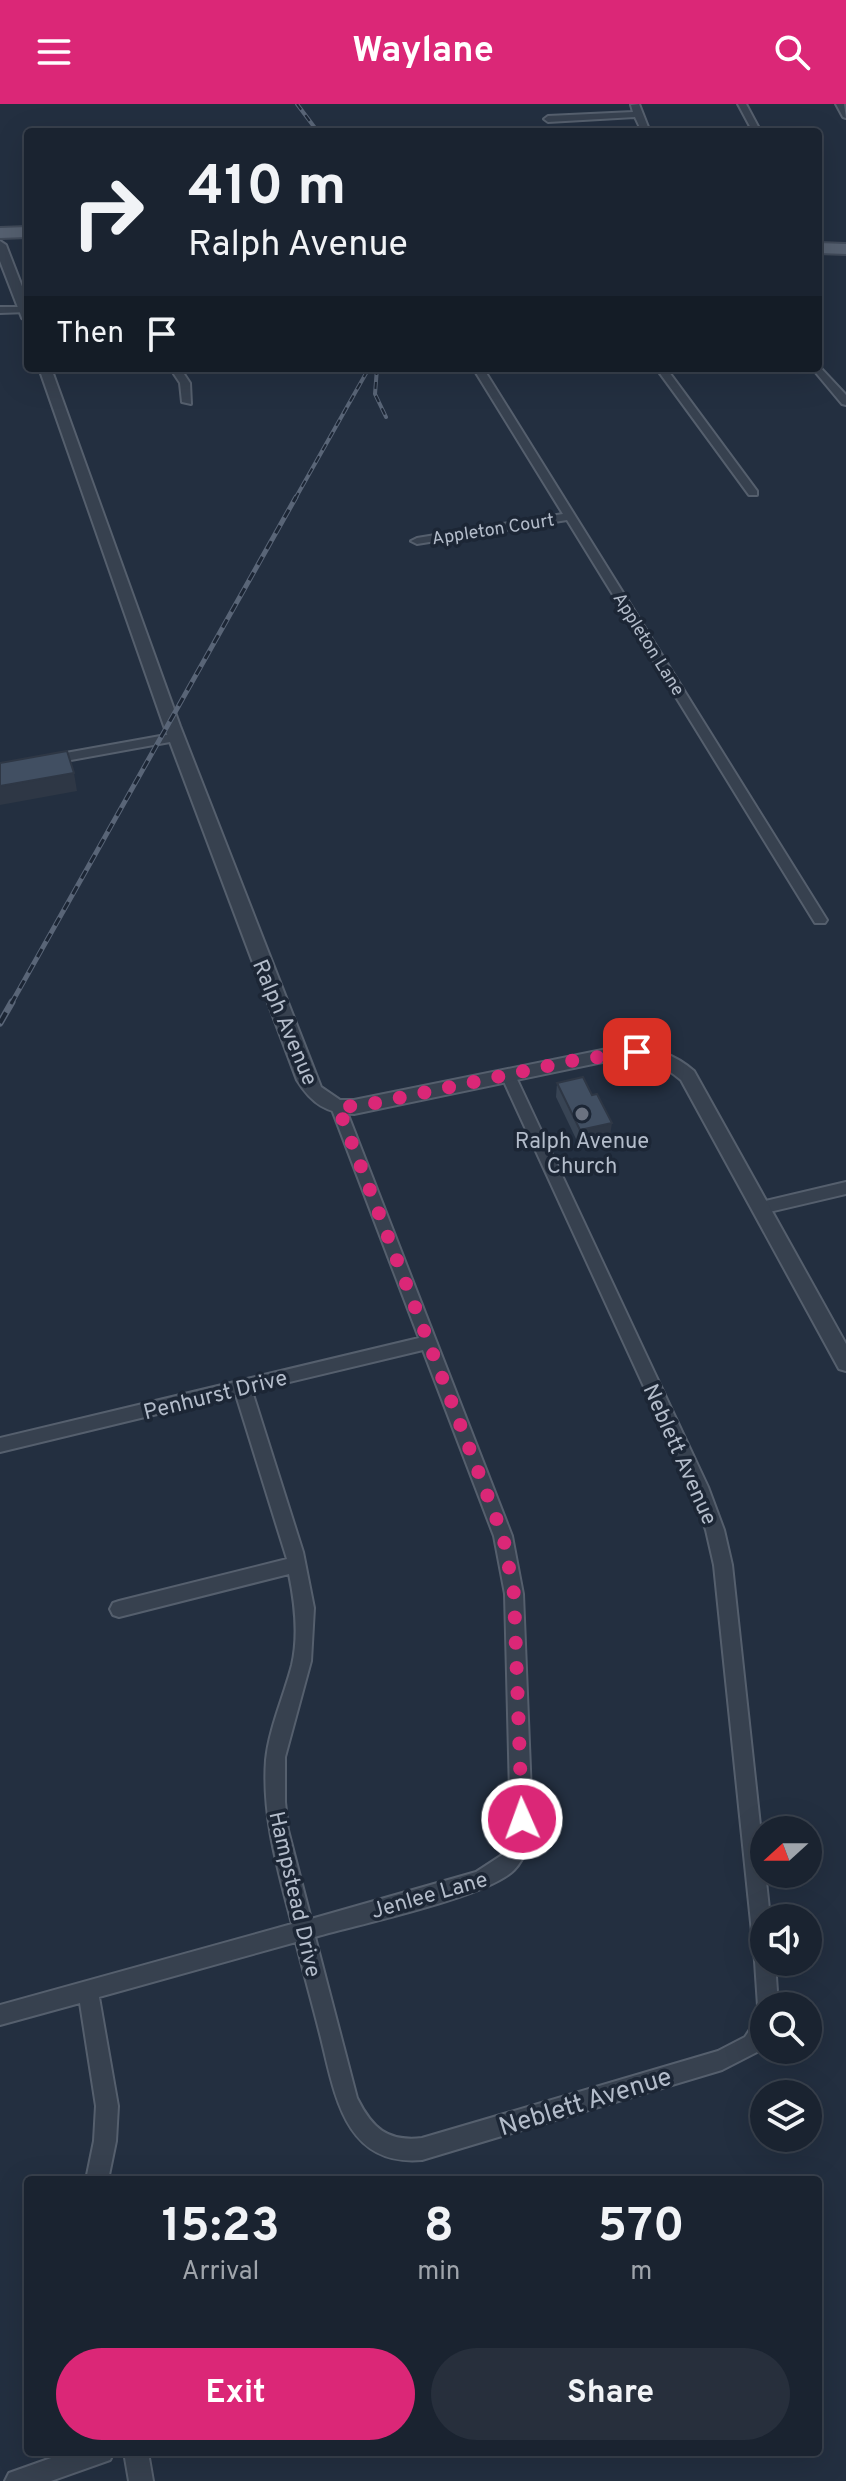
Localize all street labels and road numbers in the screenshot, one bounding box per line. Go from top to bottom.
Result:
street label: Appleton Court [430,509,556,552]
street label: Appleton Lane [607,589,689,701]
street label: Ralph Avenue [245,956,322,1090]
street label: Penhurst Drive [141,1366,290,1427]
street label: Neblett Avenue [636,1380,722,1530]
street label: Hampstead Drive [261,1809,326,1980]
street label: Jenlee Lane [368,1867,491,1926]
street label: Neblett Avenue [495,2061,676,2145]

